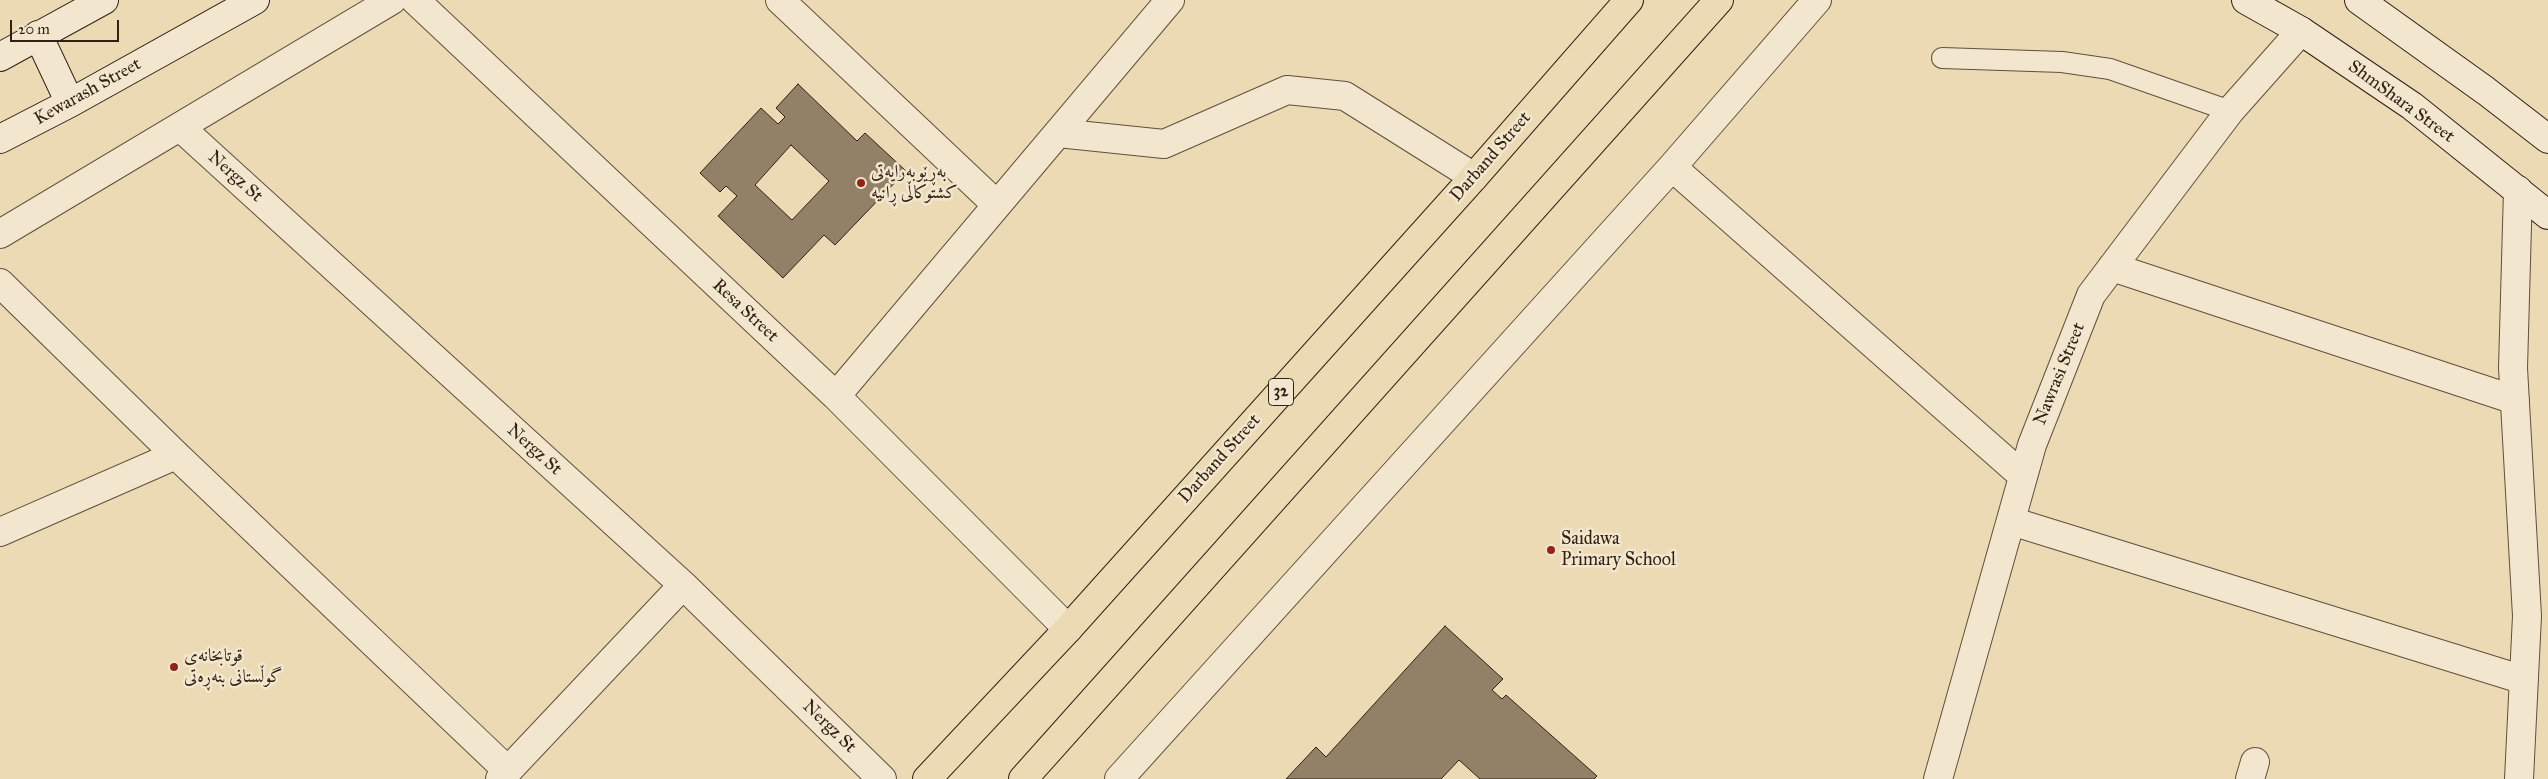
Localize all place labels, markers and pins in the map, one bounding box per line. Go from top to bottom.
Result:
place label: بەڕێوبەرایەتی کشتوکاڵی ڕانیە [871,162,958,204]
marker: بەڕێوبەرایەتی کشتوکاڵی ڕانیە [855,177,867,189]
place label: Saidawa Primary School [1561,529,1676,572]
marker: Saidawa Primary School [1545,544,1557,556]
place label: قوتابخانه‌ی گوڵستانی بنه‌ڕه‌تی [184,646,282,689]
marker: قوتابخانه‌ی گوڵستانی بنه‌ڕه‌تی [168,661,180,673]

